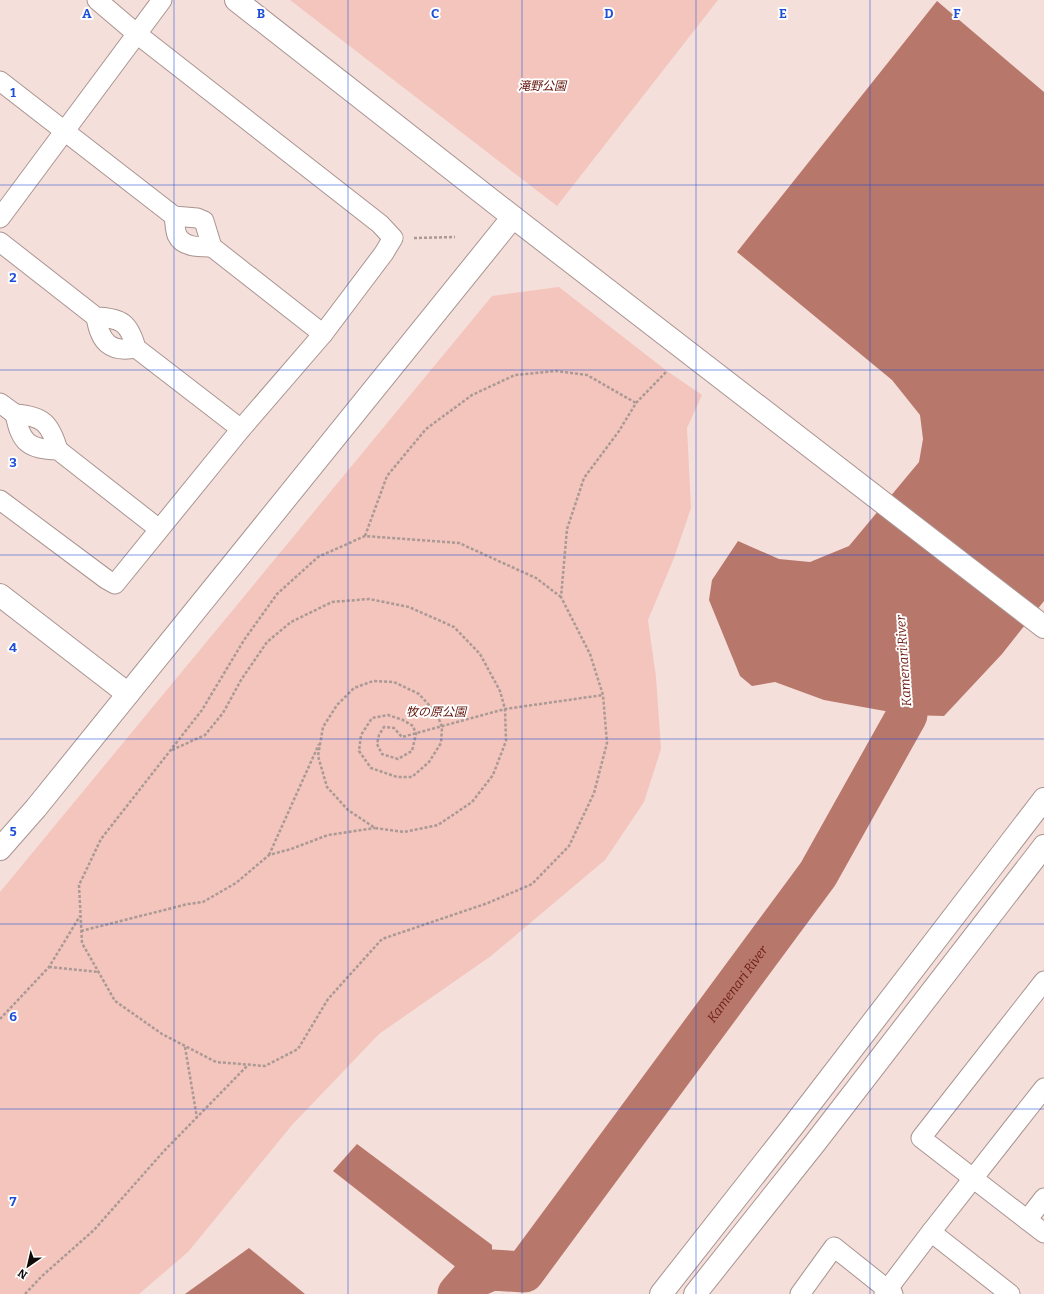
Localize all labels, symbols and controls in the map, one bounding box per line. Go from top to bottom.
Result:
text: A [82,6,92,21]
text: B [257,6,265,21]
text: C [431,6,439,21]
text: D [604,6,614,21]
text: E [779,6,787,21]
text: F [953,6,961,21]
park label: 滝野公園 [518,79,568,93]
text: 1 [10,85,16,100]
text: 2 [9,270,17,285]
text: 3 [9,455,17,470]
water label: Kamenari River [893,614,914,707]
text: 4 [9,640,17,655]
park label: 牧の原公園 [406,705,468,719]
text: 5 [9,824,17,839]
water label: Kamenari River [704,942,771,1025]
text: 6 [9,1009,17,1024]
text: 7 [10,1194,17,1209]
north arrow [8,1246,48,1286]
text: N [15,1266,30,1282]

